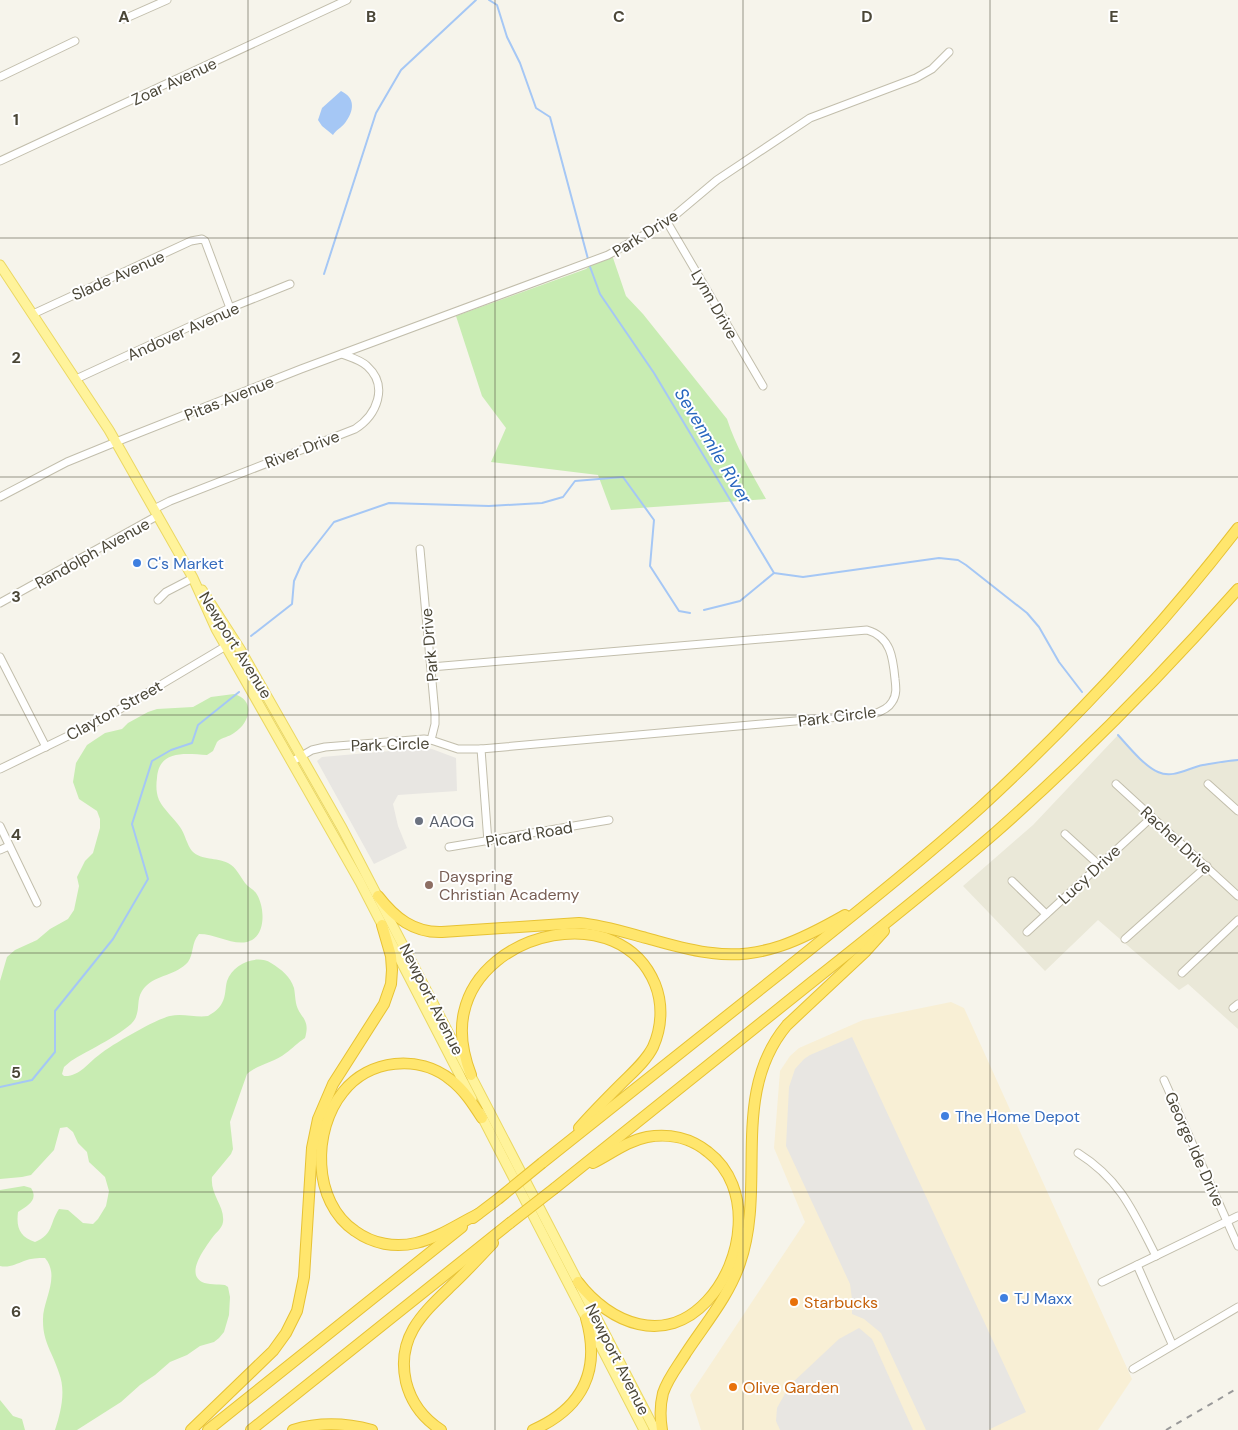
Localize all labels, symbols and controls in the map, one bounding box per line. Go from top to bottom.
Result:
text: A [118,6,130,27]
text: B [366,6,376,27]
text: C [613,6,625,27]
text: D [861,6,873,27]
text: E [1109,6,1119,27]
street label: Zoar Avenue [128,53,220,110]
text: 1 [13,109,19,130]
street label: Park Drive [608,205,682,262]
street label: Slade Avenue [69,246,168,305]
street label: Lynn Drive [686,266,743,343]
street label: Andover Avenue [124,297,243,366]
text: 2 [11,347,21,368]
street label: Pitas Avenue [181,371,277,426]
water label: Sevenmile River [669,383,758,510]
street label: River Drive [262,426,343,473]
street label: Randolph Avenue [31,513,153,594]
place label: C's Market [147,553,224,574]
marker: C's Market [131,557,143,569]
text: 3 [11,586,21,607]
street label: Newport Avenue [194,588,277,703]
street label: Park Drive [416,607,443,683]
street label: Clayton Street [62,675,166,745]
street label: Park Circle [797,701,877,732]
street label: Park Circle [350,733,430,756]
street label: Rachel Drive [1136,802,1217,879]
place label: AAOG [429,811,474,832]
marker: AAOG [413,815,425,827]
street label: Picard Road [484,816,574,852]
text: 4 [11,824,21,845]
street label: Lucy Drive [1054,840,1125,909]
place label: Dayspring Christian Academy [439,866,580,905]
marker: Dayspring Christian Academy [423,879,435,891]
street label: Newport Avenue [394,940,469,1059]
text: 5 [11,1062,21,1083]
street label: George Ide Drive [1160,1089,1229,1210]
place label: The Home Depot [955,1106,1080,1127]
marker: The Home Depot [939,1110,951,1122]
place label: TJ Maxx [1014,1288,1072,1309]
place label: Starbucks [804,1292,878,1313]
marker: TJ Maxx [998,1292,1010,1304]
marker: Starbucks [788,1296,800,1308]
street label: Newport Avenue [580,1300,655,1419]
text: 6 [11,1301,21,1322]
place label: Olive Garden [743,1377,839,1398]
marker: Olive Garden [727,1381,739,1393]

